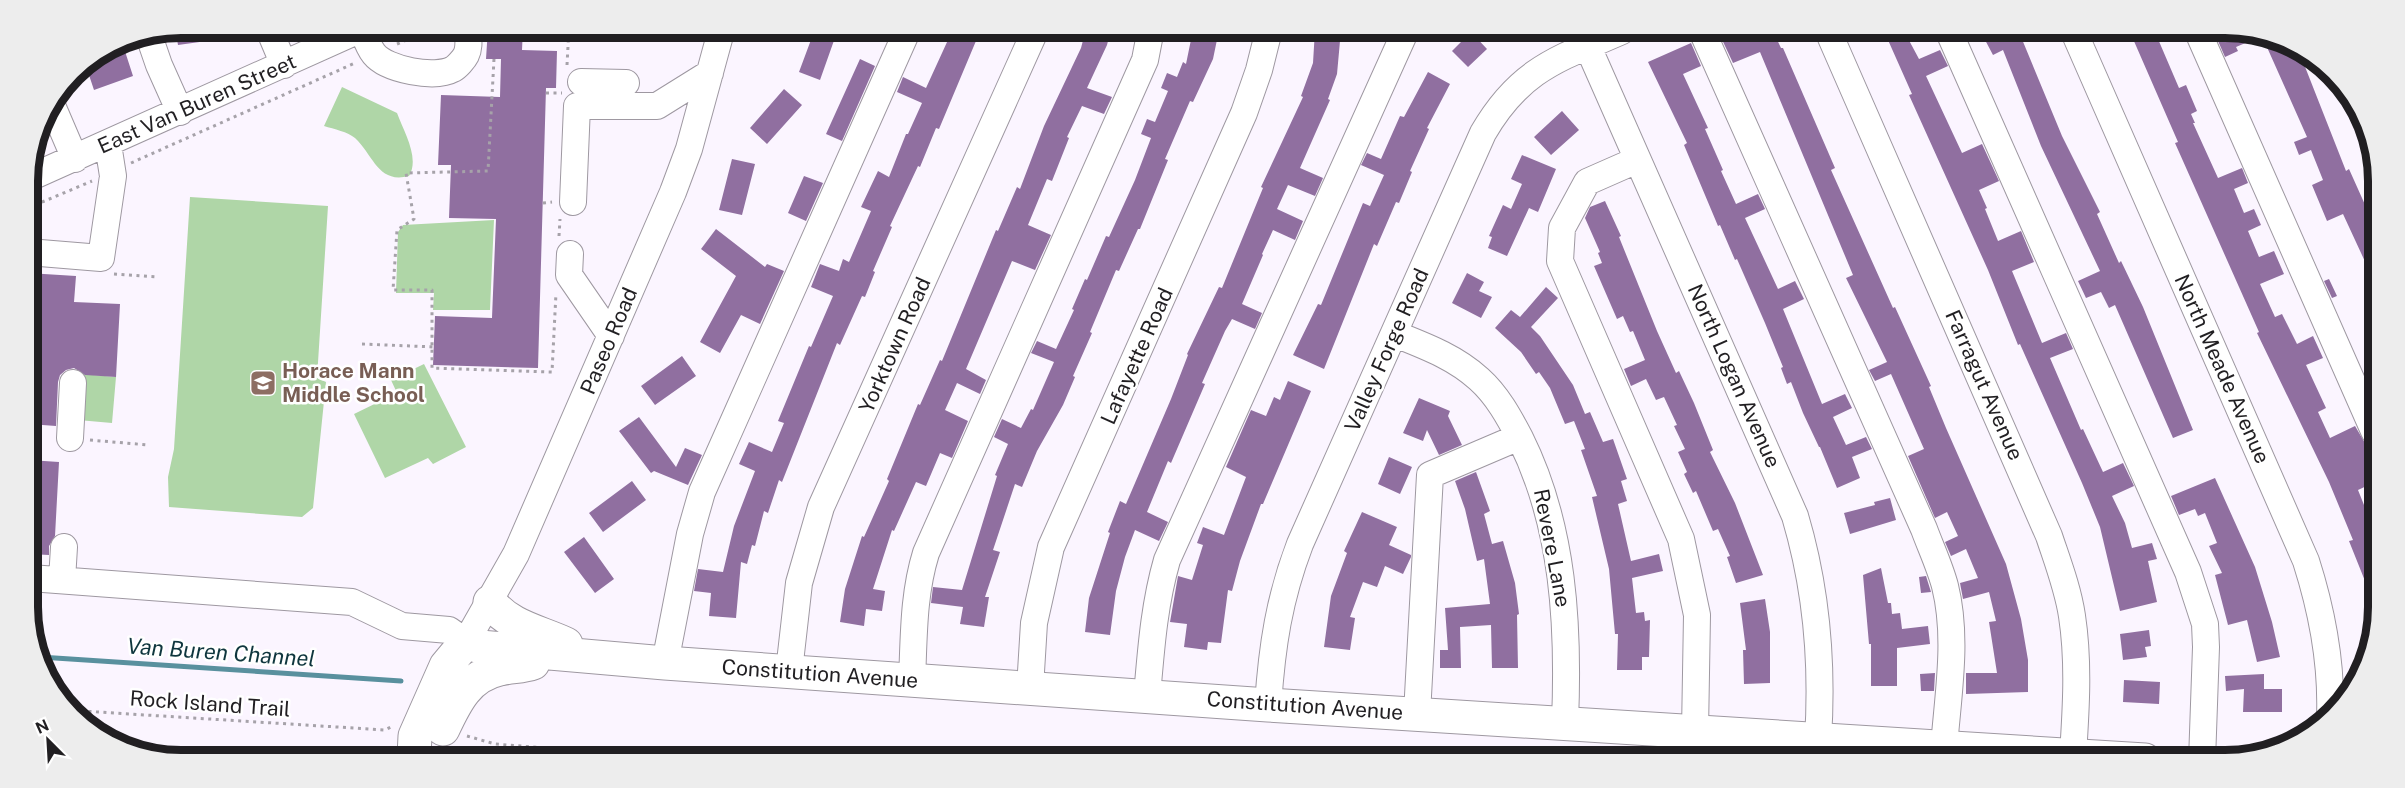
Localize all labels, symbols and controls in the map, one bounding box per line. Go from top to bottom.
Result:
street label: East Van Buren Street [94,48,300,159]
street label: Valley Forge Road [1339,264,1434,435]
street label: North Meade Avenue [2170,270,2275,467]
street label: Yorktown Road [853,273,936,417]
street label: North Logan Avenue [1683,280,1786,471]
street label: Paseo Road [575,284,642,398]
street label: Lafayette Road [1095,284,1178,428]
street label: Farragut Avenue [1940,306,2029,464]
place label: Horace Mann Middle School [282,358,425,407]
school or university icon: Horace Mann Middle School [248,368,278,398]
street label: Revere Lane [1529,487,1576,609]
water label: Van Buren Channel [126,632,316,672]
street label: Constitution Avenue [721,654,919,693]
street label: Rock Island Trail [129,685,291,722]
street label: Constitution Avenue [1206,686,1404,725]
north arrow [18,710,78,770]
text: N [33,716,52,738]

